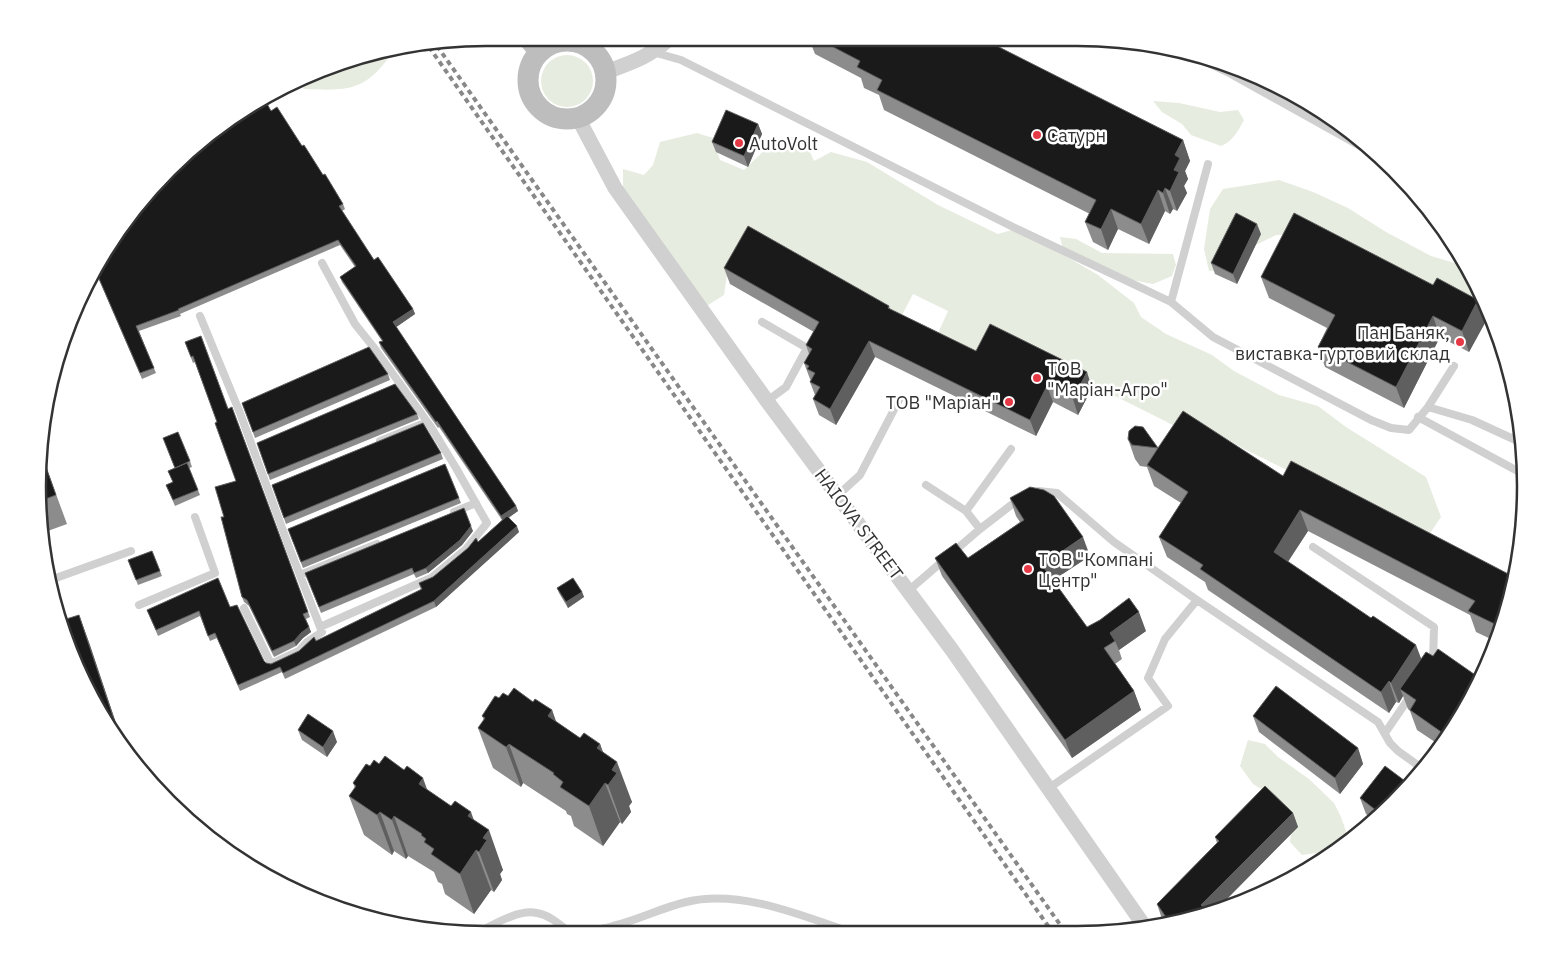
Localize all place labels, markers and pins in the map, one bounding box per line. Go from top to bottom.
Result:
place label: Сатурн [1047,124,1106,147]
marker: Сатурн [1031,129,1043,141]
place label: AutoVolt [749,132,818,155]
marker: AutoVolt [733,137,745,149]
place label: Пан Баняк, виставка-гуртовий склад [1235,321,1450,365]
marker: Пан Баняк, виставка-гуртовий склад [1454,336,1466,348]
place label: ТОВ "Маріан-Агро" [1047,357,1168,401]
marker: ТОВ "Маріан-Агро" [1031,372,1043,384]
place label: ТОВ "Маріан" [886,391,999,414]
marker: ТОВ "Маріан" [1003,396,1015,408]
place label: ТОВ "Компані Центр" [1038,548,1153,592]
marker: ТОВ "Компані Центр" [1022,563,1034,575]

